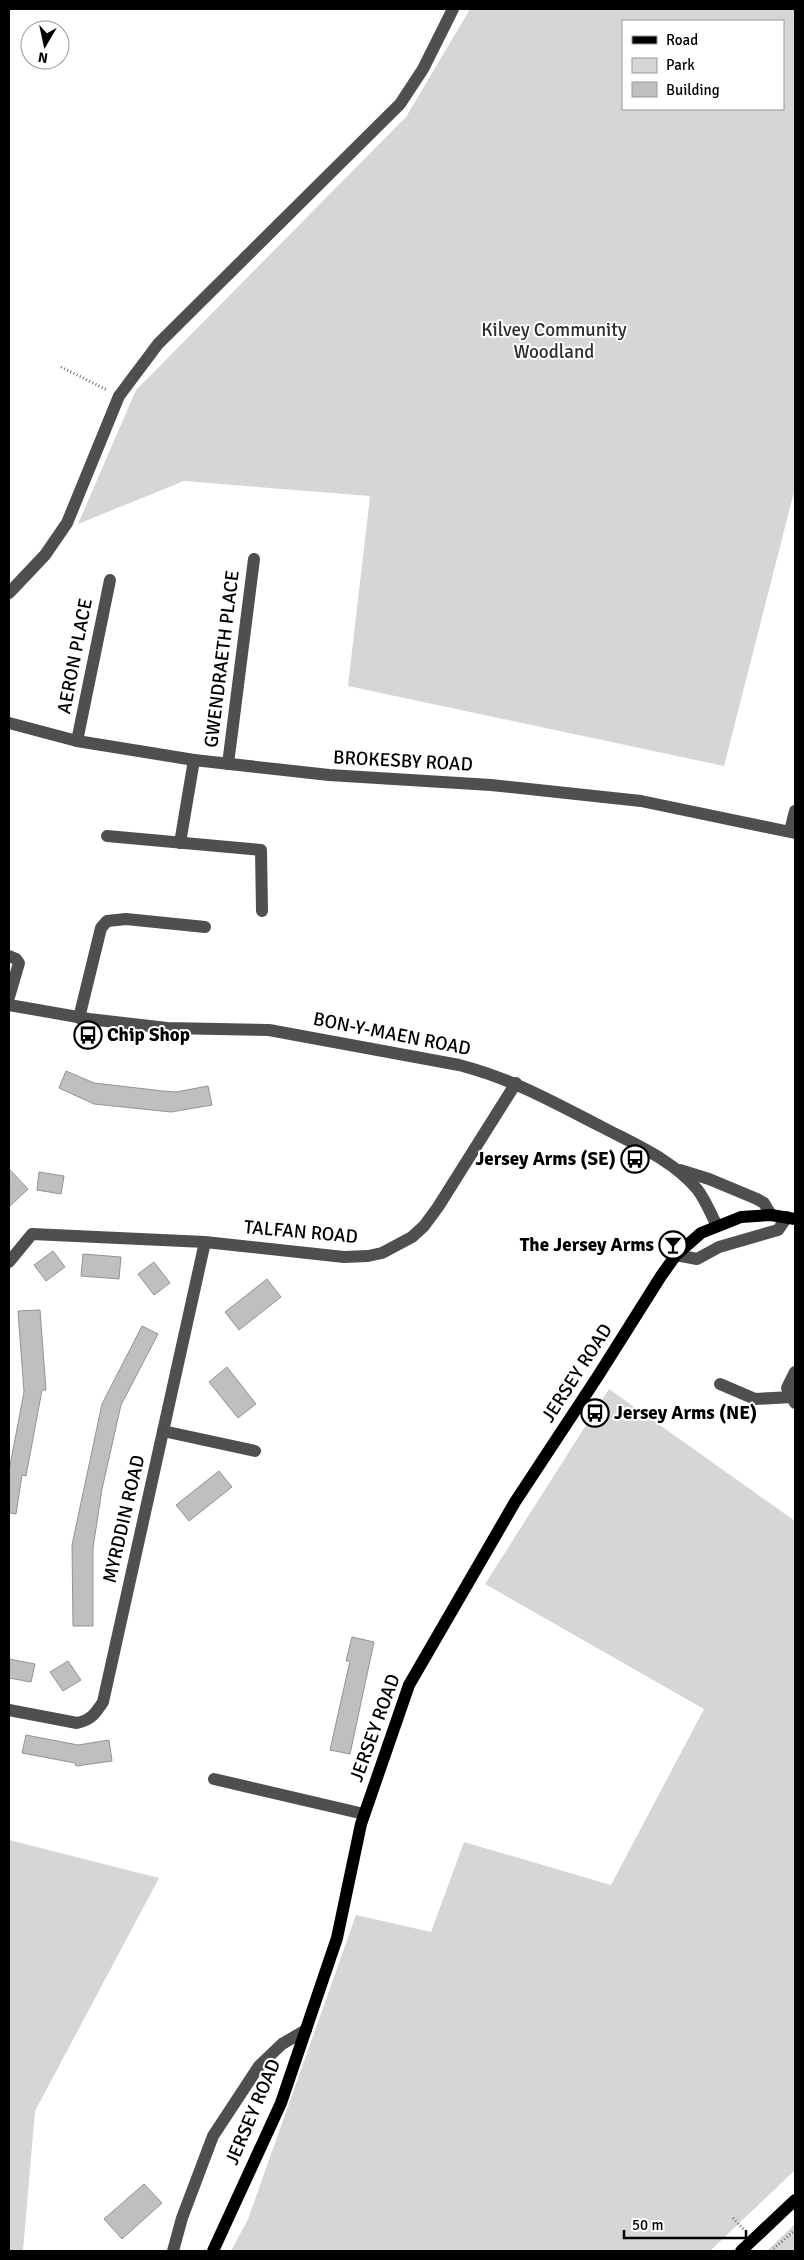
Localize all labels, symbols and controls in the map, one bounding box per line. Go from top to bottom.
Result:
north arrow [20,20,70,70]
legend [622,20,784,110]
text: Road [666,31,698,49]
text: N [37,48,49,67]
text: Park [666,56,695,74]
text: Building [666,81,720,99]
park label: Kilvey Community Woodland [481,318,627,364]
street label: GWENDRAETH PLACE [199,569,245,749]
street label: AERON PLACE [52,596,98,716]
street label: BROKESBY ROAD [333,745,473,777]
street label: BON-Y-MAEN ROAD [311,1007,473,1061]
bus stop icon: Chip Shop [73,1020,103,1050]
place label: Chip Shop [107,1023,190,1047]
bus stop icon: Jersey Arms (SE) [620,1144,650,1174]
place label: Jersey Arms (SE) [475,1147,616,1171]
street label: TALFAN ROAD [243,1215,359,1249]
bar icon: The Jersey Arms [658,1230,688,1260]
place label: The Jersey Arms [520,1233,654,1257]
street label: JERSEY ROAD [536,1319,618,1427]
bus stop icon: Jersey Arms (NE) [580,1398,610,1428]
place label: Jersey Arms (NE) [614,1401,757,1425]
street label: MYRDDIN ROAD [98,1453,150,1585]
street label: JERSEY ROAD [344,1671,406,1785]
street label: JERSEY ROAD [220,2055,286,2169]
scale bar [624,2208,746,2240]
text: 50 m [632,2216,663,2234]

